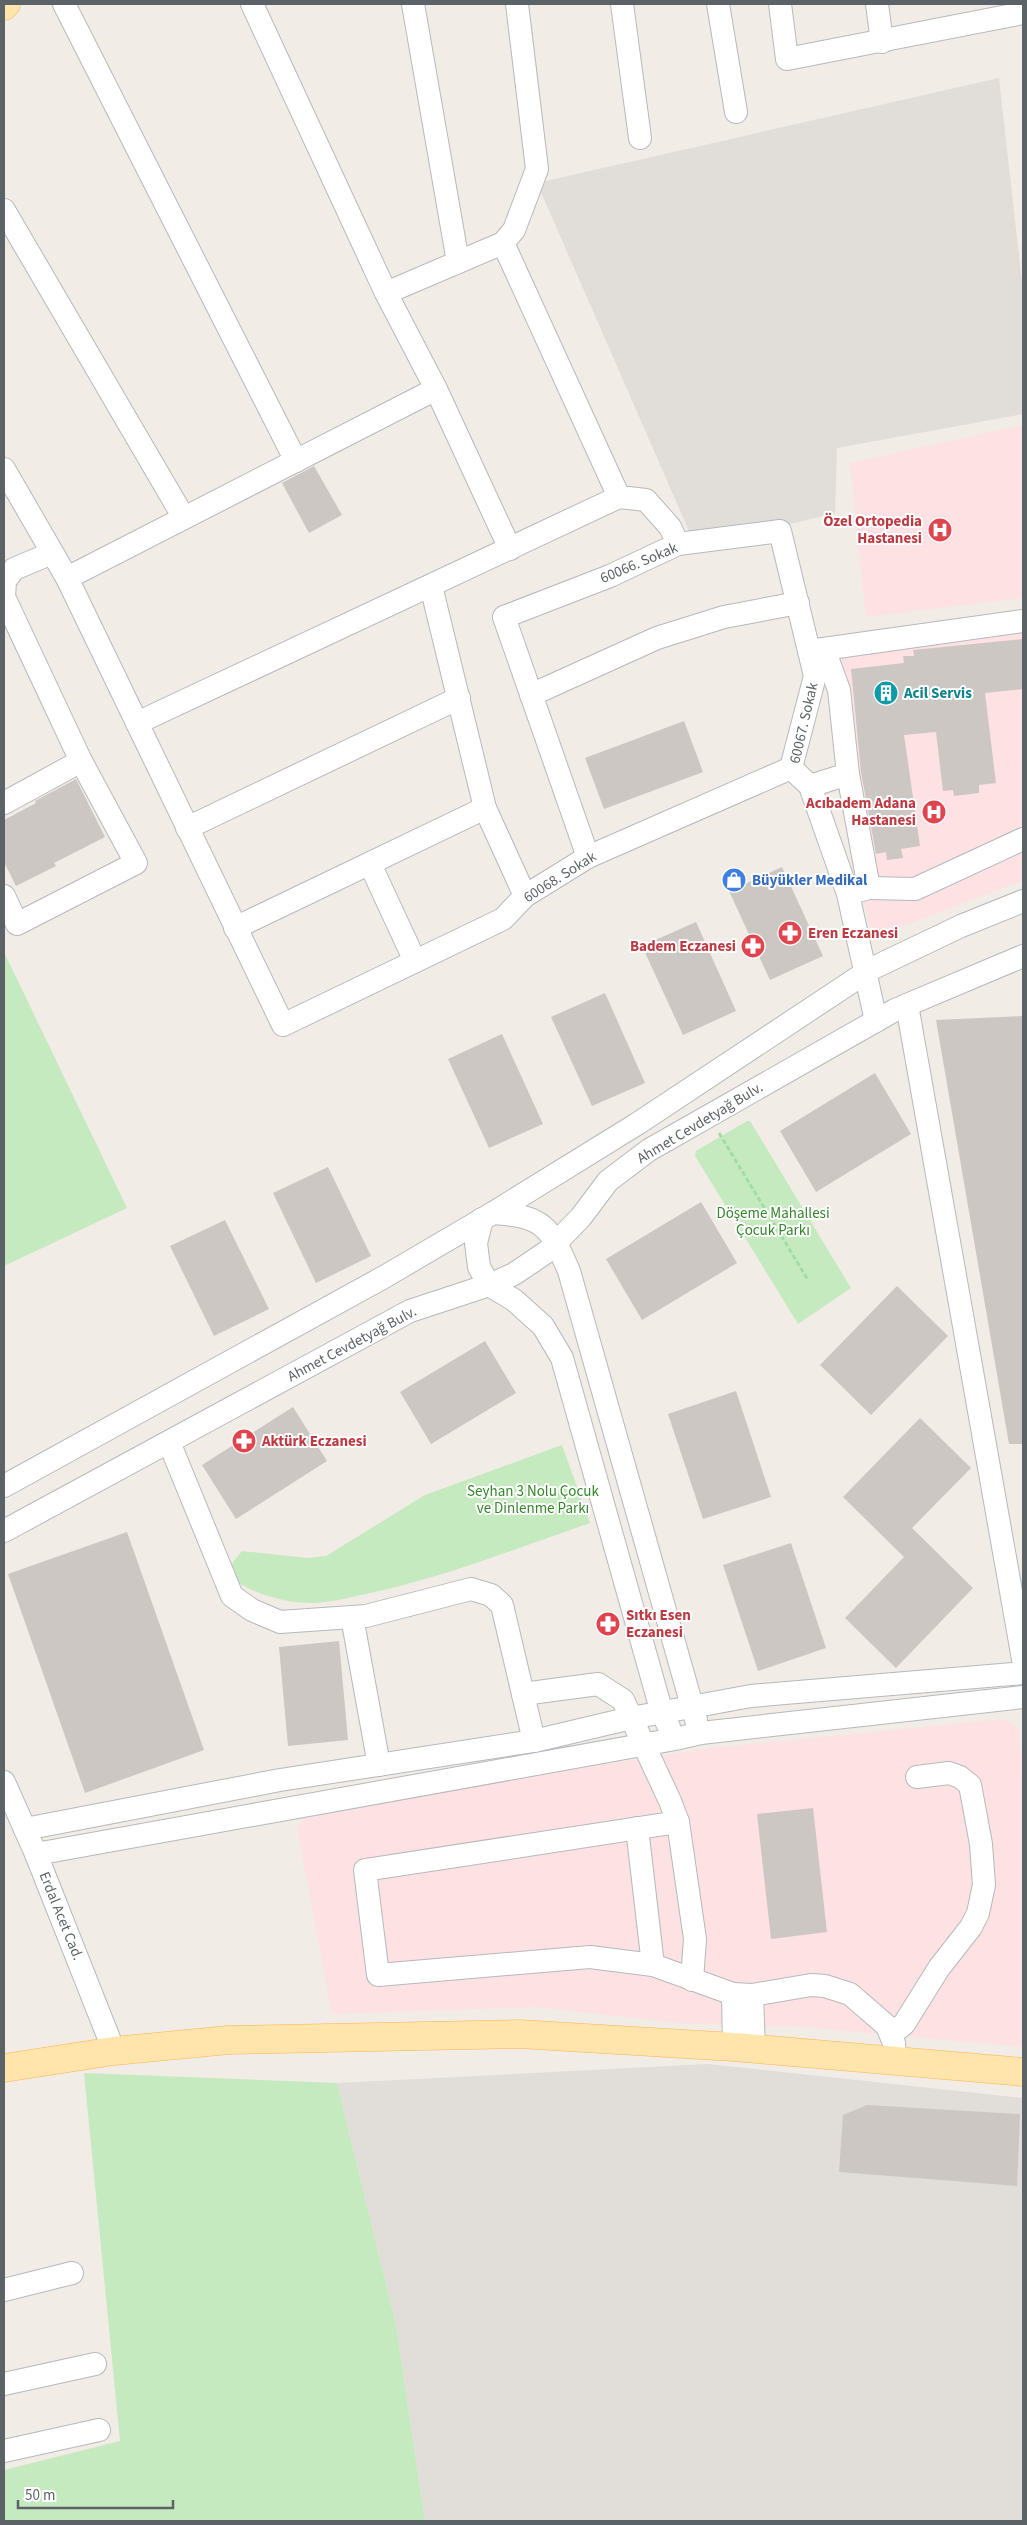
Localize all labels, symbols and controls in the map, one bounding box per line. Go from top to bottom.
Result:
place label: Özel Ortopedia Hastanesi [823,511,922,549]
hospital icon: Özel Ortopedia Hastanesi [927,517,953,543]
street label: 60066. Sokak [597,537,682,589]
street label: 60067. Sokak [784,680,824,766]
building icon: Acil Servis [873,680,899,706]
place label: Acil Servis [903,683,972,704]
place label: Acıbadem Adana Hastanesi [805,793,916,831]
hospital icon: Acıbadem Adana Hastanesi [921,799,947,825]
street label: 60068. Sokak [519,846,601,908]
shop icon: Büyükler Medikal [721,867,747,893]
place label: Büyükler Medikal [752,870,868,891]
pharmacy icon: Eren Eczanesi [777,920,803,946]
place label: Eren Eczanesi [808,923,898,944]
pharmacy icon: Badem Eczanesi [740,933,766,959]
place label: Badem Eczanesi [630,936,736,957]
street label: Ahmet Cevdetyağ Bulv. [633,1077,767,1169]
park label: Döşeme Mahallesi Çocuk Parkı [716,1203,830,1241]
street label: Ahmet Cevdetyağ Bulv. [284,1301,420,1387]
pharmacy icon: Aktürk Eczanesi [231,1428,257,1454]
place label: Aktürk Eczanesi [261,1431,367,1452]
park label: Seyhan 3 Nolu Çocuk ve Dinlenme Parkı [467,1481,599,1519]
place label: Sıtkı Esen Eczanesi [626,1605,691,1643]
pharmacy icon: Sıtkı Esen Eczanesi [595,1611,621,1637]
street label: Erdal Acet Cad. [34,1869,88,1963]
scale bar [18,2478,172,2510]
text: 50 m [25,2485,55,2506]

